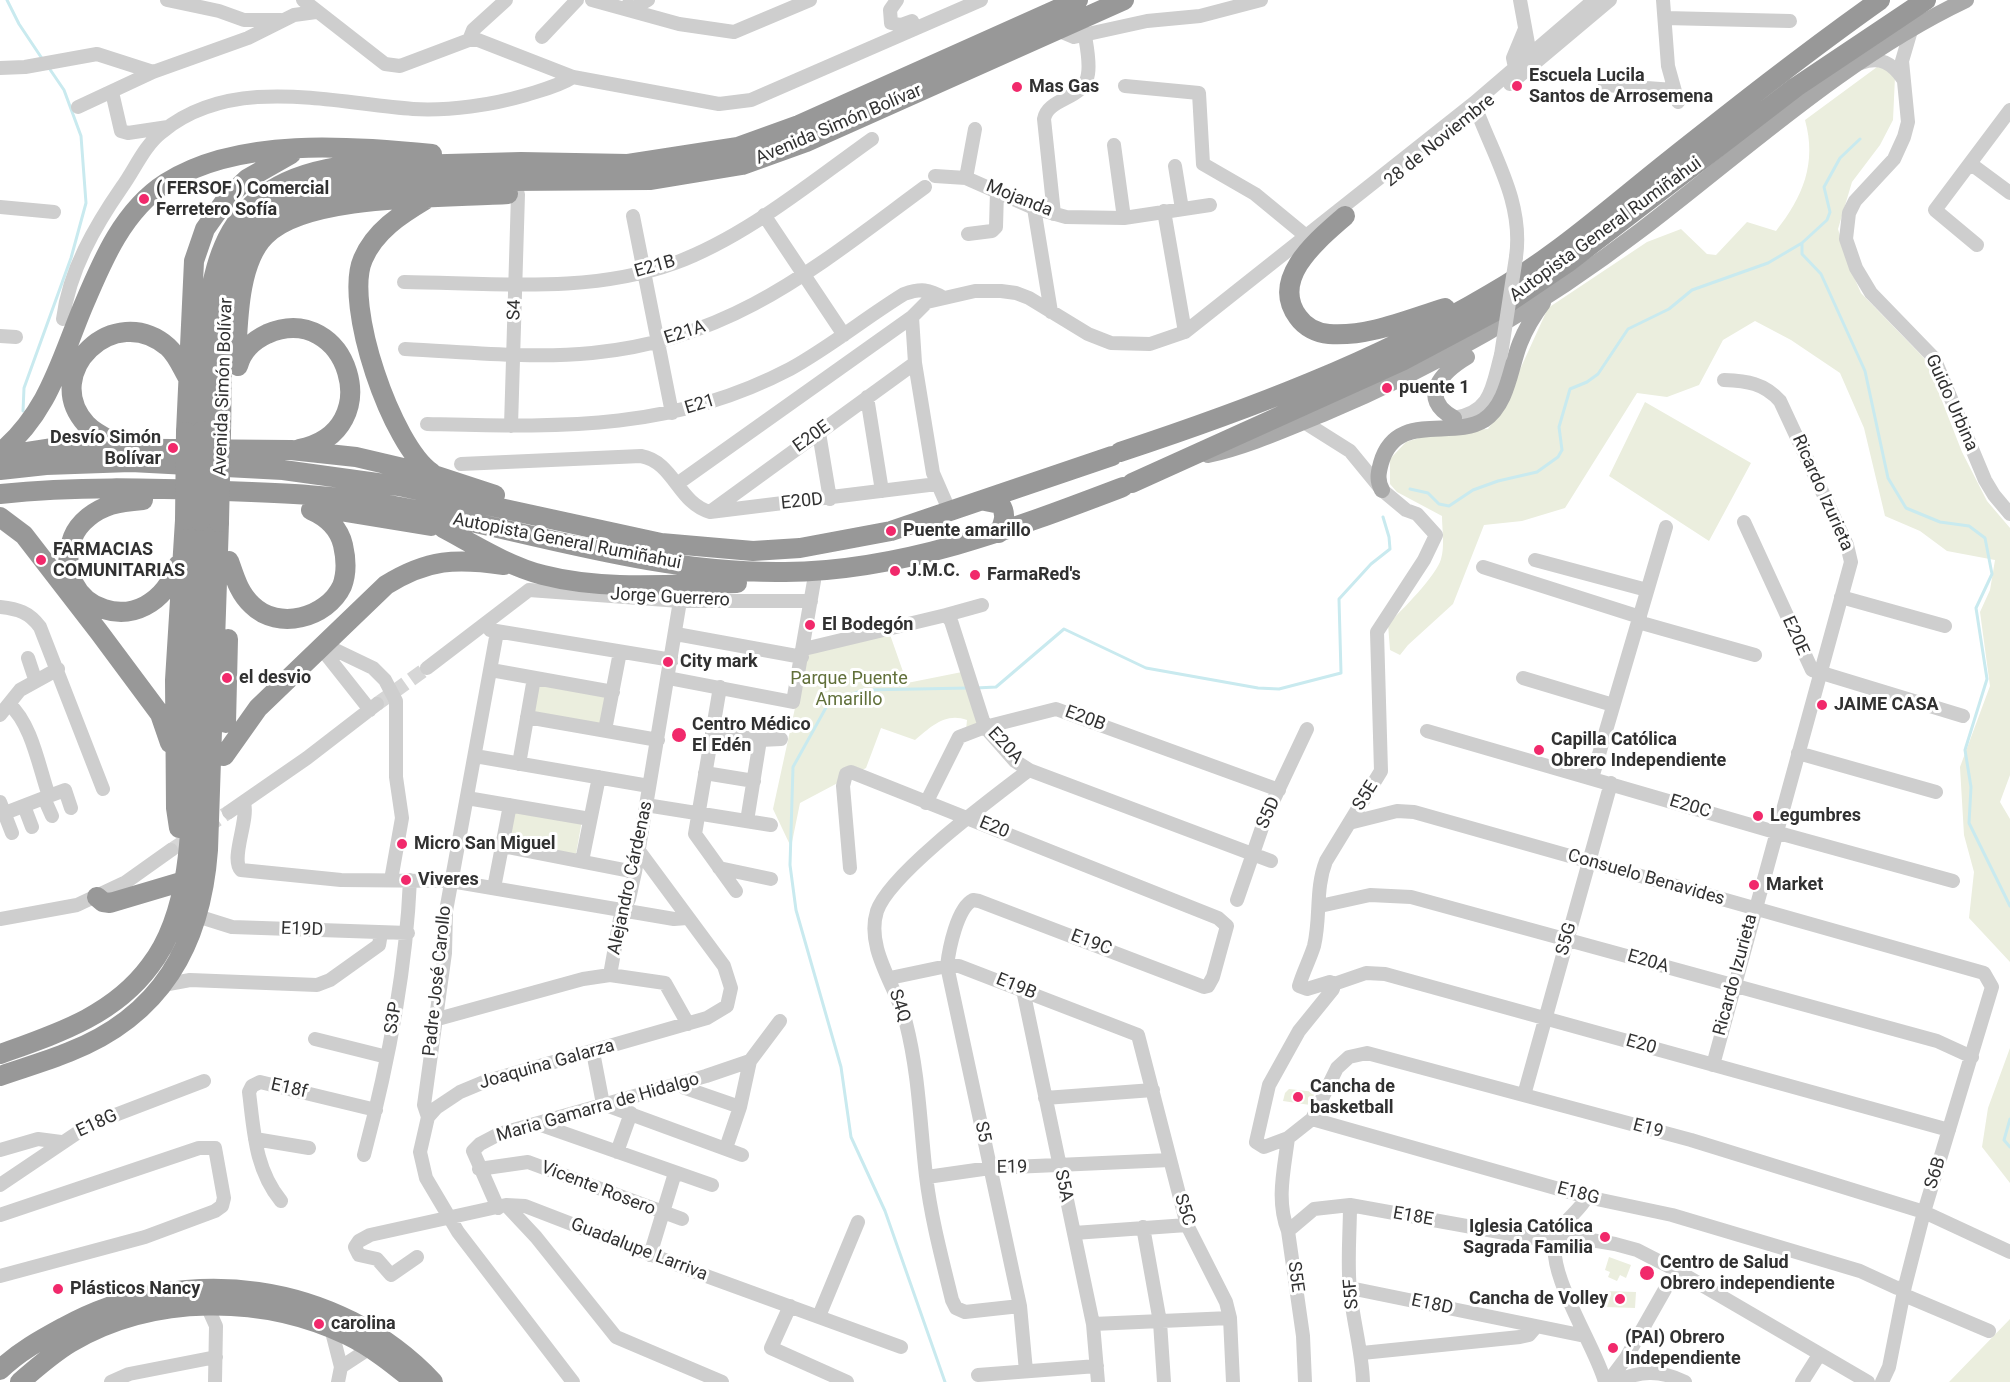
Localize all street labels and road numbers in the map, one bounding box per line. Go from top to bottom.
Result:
street label: Avenida Simón Bolívar [753,80,925,170]
street label: 28 de Noviembre [1380,90,1500,192]
street label: Autopista General Rumiñahui [1506,153,1706,307]
street label: Mojanda [983,176,1055,222]
street label: E21B [632,251,678,283]
street label: Avenida Simón Bolívar [210,297,238,477]
street label: S4 [504,299,526,321]
street label: E21A [662,316,708,350]
street label: Guido Urbina [1920,351,1982,455]
street label: E21 [682,390,718,420]
street label: E20E [789,416,835,458]
street label: Ricardo Izurieta [1787,432,1857,554]
street label: E20D [780,489,824,515]
street label: Autopista General Rumiñahui [451,509,683,575]
street label: Jorge Guerrero [610,584,730,612]
street label: E20E [1777,613,1813,659]
street label: E20B [1062,702,1108,736]
street label: E20A [983,723,1027,769]
street label: S5E [1349,777,1383,815]
street label: E20C [1667,791,1713,823]
street label: S5D [1253,794,1285,832]
street label: Alejandro Cárdenas [604,799,658,957]
street label: E20 [976,812,1012,844]
street label: Consuelo Benavides [1565,845,1727,911]
street label: Padre José Carollo [419,905,457,1057]
street label: Ricardo Izurieta [1709,912,1763,1038]
street label: E19D [280,918,324,942]
street label: S5G [1552,920,1582,958]
street label: E19C [1067,925,1115,961]
street label: E20A [1625,946,1671,978]
street label: E19B [993,969,1039,1005]
street label: S4Q [884,987,914,1025]
street label: S3P [381,1000,407,1036]
street label: E20 [1623,1030,1659,1060]
street label: Joaquina Galarza [477,1035,617,1095]
street label: Maria Gamarra de Hidalgo [494,1069,702,1147]
street label: E18f [269,1074,309,1104]
street label: E18G [73,1105,121,1143]
street label: E19 [1630,1115,1666,1143]
street label: S5 [969,1120,995,1144]
street label: S6B [1921,1155,1951,1191]
street label: Vicente Rosero [538,1157,658,1221]
street label: E19 [997,1157,1027,1179]
street label: S5A [1049,1168,1077,1204]
street label: E18G [1555,1178,1601,1210]
street label: S5C [1169,1191,1199,1229]
street label: E18E [1391,1203,1435,1231]
street label: Guadalupe Larriva [568,1214,710,1286]
street label: S5E [1282,1260,1308,1294]
street label: S5F [1340,1278,1364,1310]
street label: E18D [1409,1290,1455,1320]

